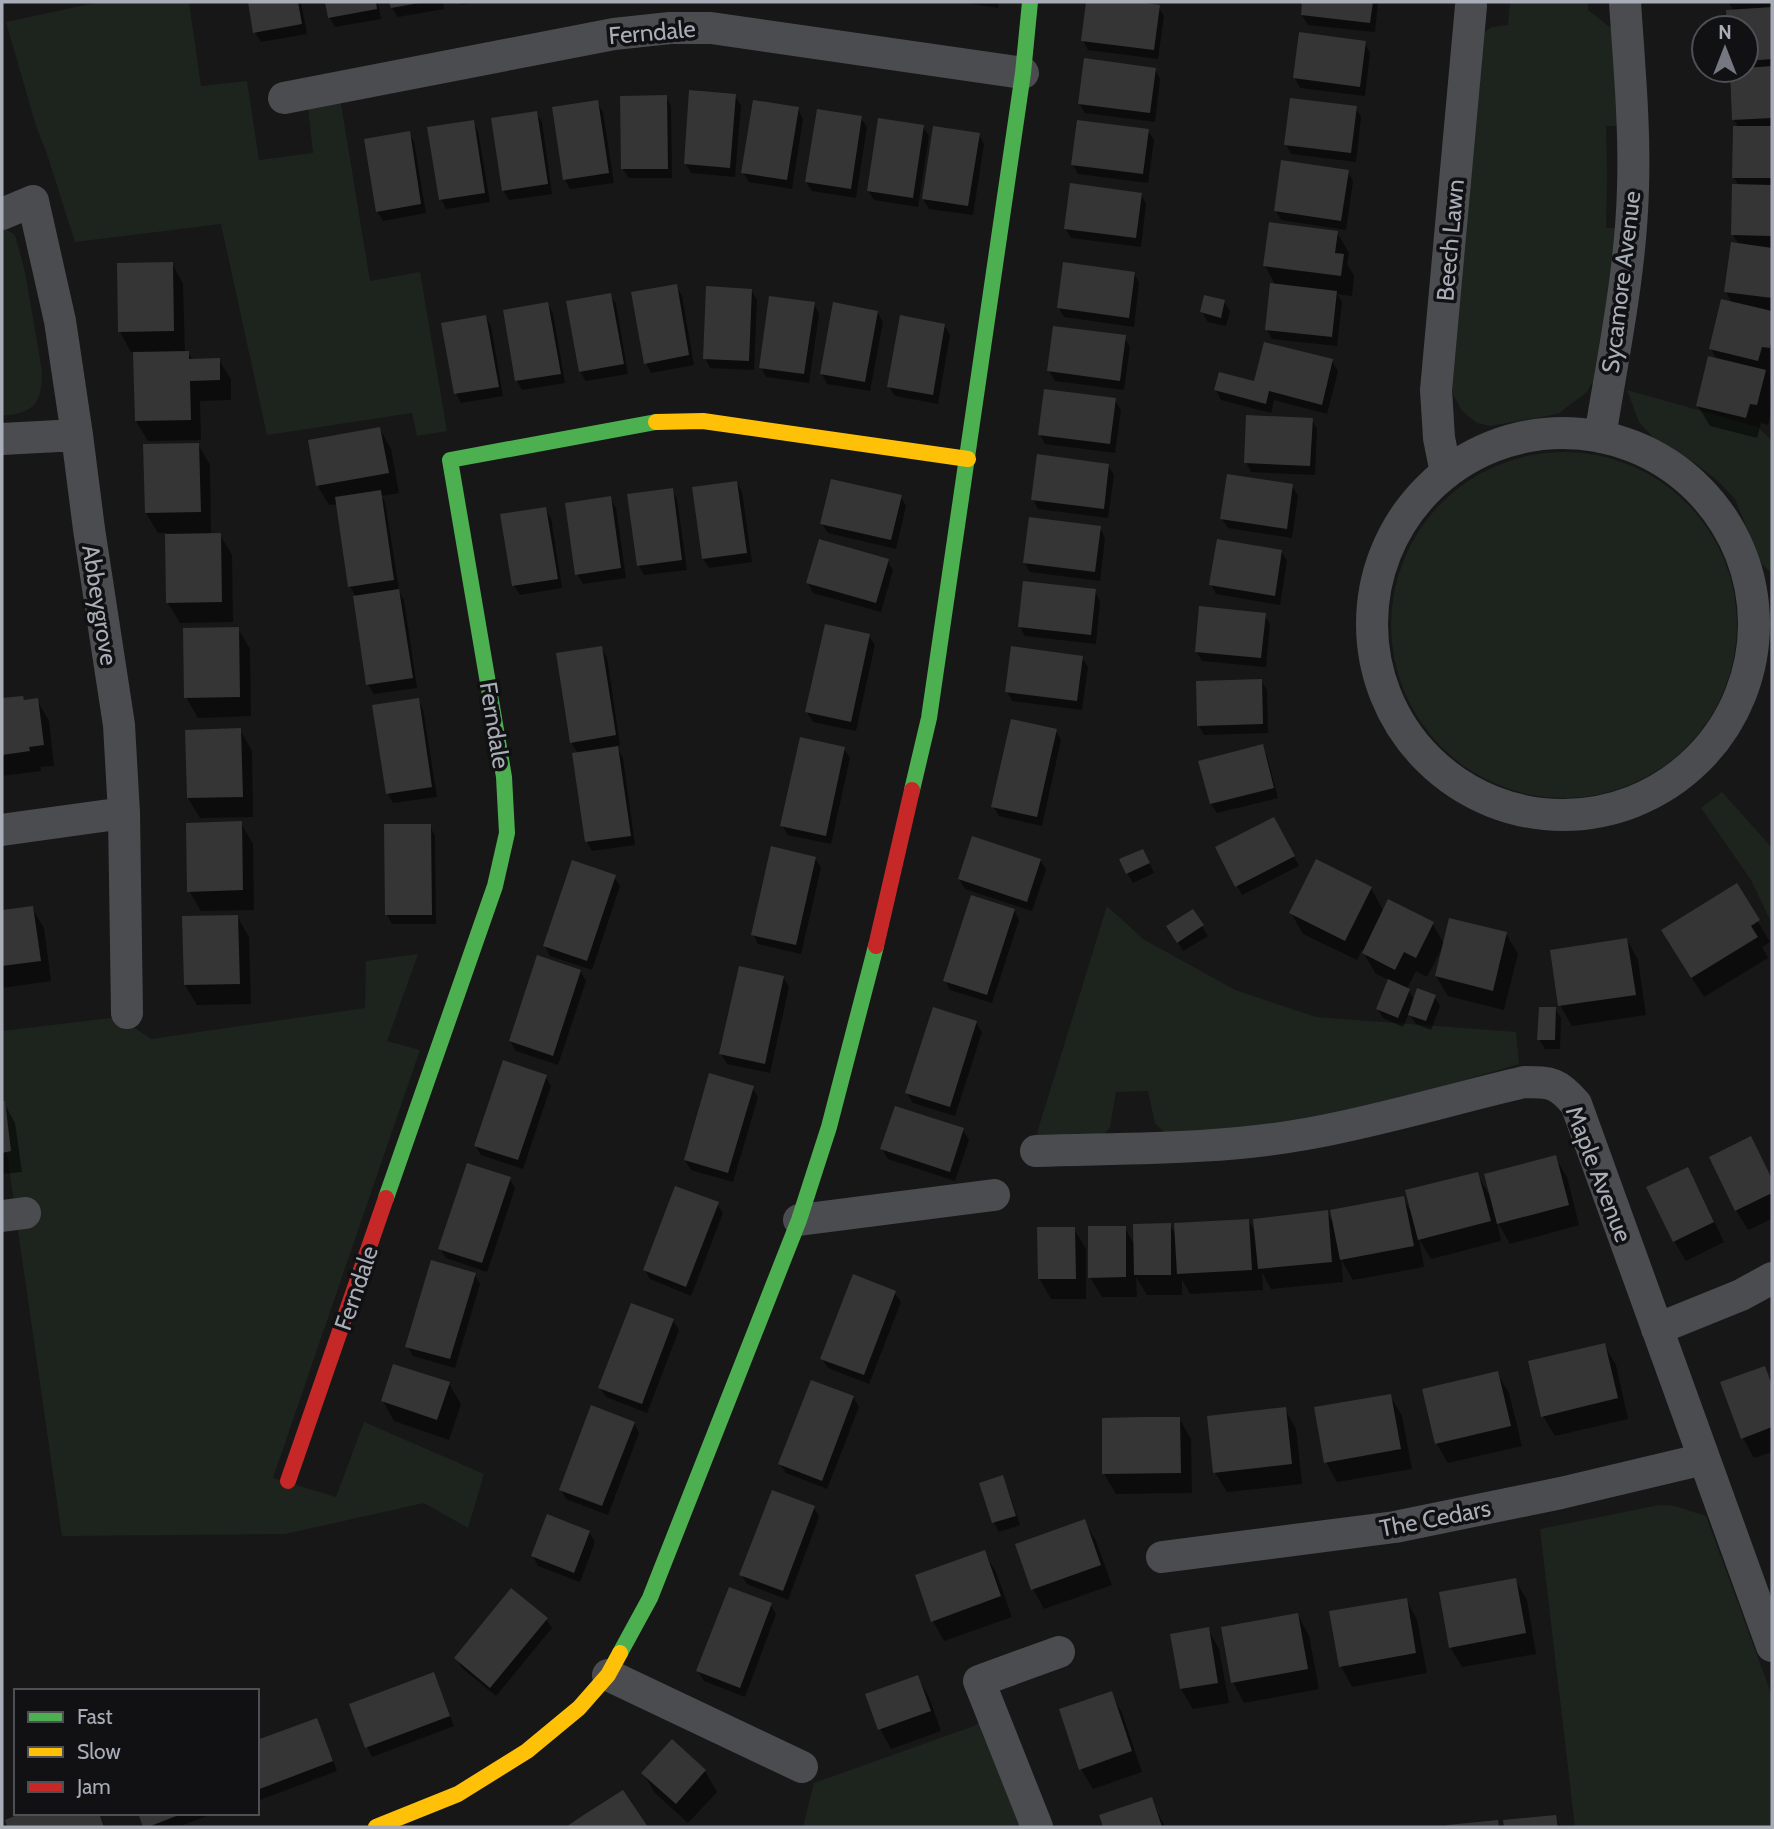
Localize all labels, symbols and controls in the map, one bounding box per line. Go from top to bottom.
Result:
street label: Ferndale [607,14,697,50]
north arrow [1690,14,1760,84]
text: N [1718,21,1732,44]
street label: Beech Lawn [1430,178,1470,302]
street label: Sycamore Avenue [1595,189,1647,375]
street label: Abbeygrove [76,543,124,667]
street label: Ferndale [474,680,516,770]
street label: Maple Avenue [1560,1102,1638,1246]
street label: Ferndale [328,1242,384,1334]
street label: The Cedars [1377,1493,1493,1543]
legend [14,1689,259,1815]
text: Fast [77,1704,113,1729]
text: Slow [77,1739,121,1764]
text: Jam [76,1774,111,1799]

